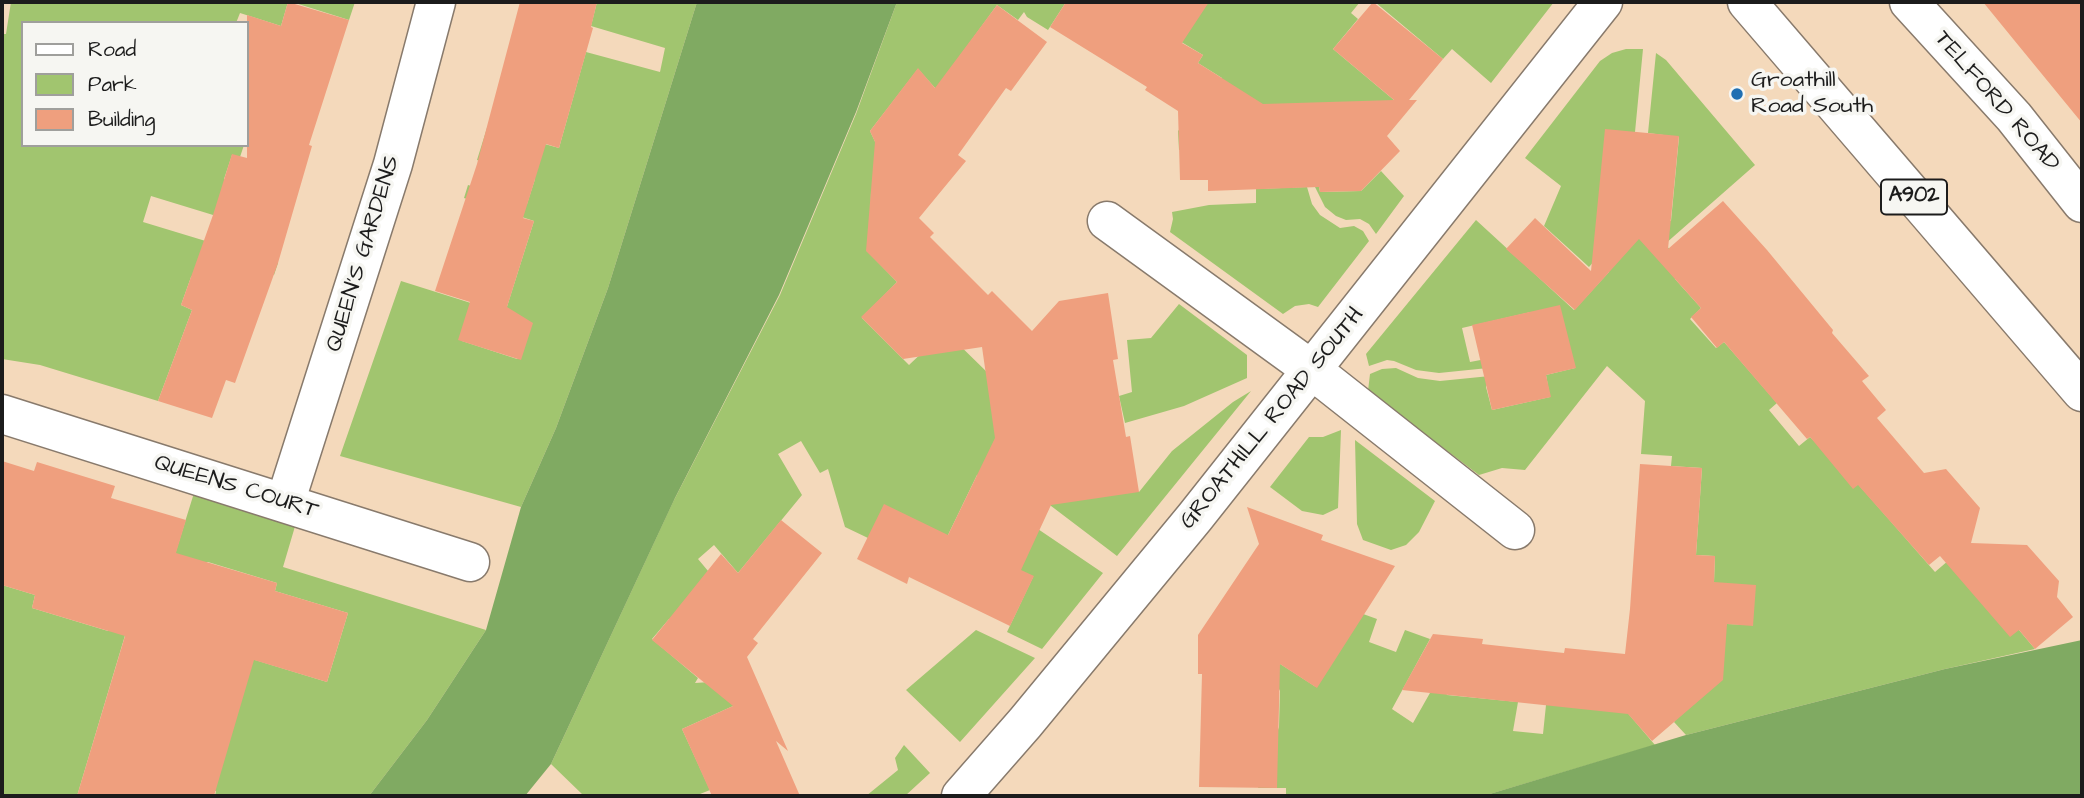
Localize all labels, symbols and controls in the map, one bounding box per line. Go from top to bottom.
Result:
legend [21,21,248,147]
street label: TELFORD ROAD [1927,26,2065,178]
text: Road [88,35,136,64]
place label: Groathill Road South [1751,67,1873,121]
text: Park [88,70,137,99]
marker: Groathill Road South [1729,86,1745,102]
text: Building [88,105,155,134]
street label: QUEEN'S GARDENS [321,153,407,355]
road number: A902 [1881,180,1947,214]
street label: GROATHILL ROAD SOUTH [1175,303,1371,535]
street label: QUEENS COURT [151,450,321,526]

